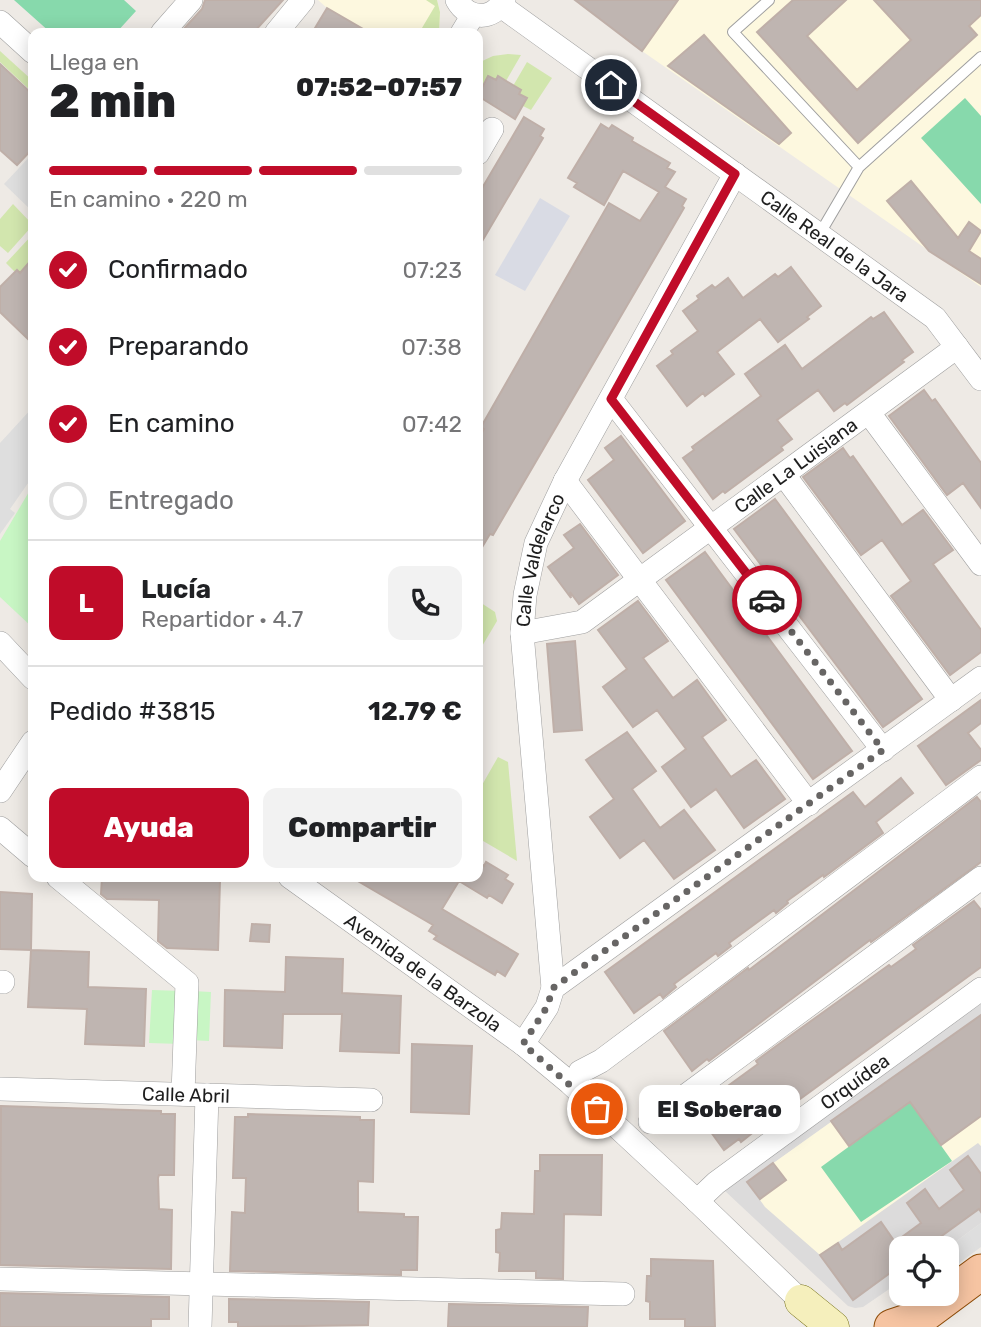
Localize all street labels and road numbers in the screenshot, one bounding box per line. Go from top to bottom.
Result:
street label: Calle Real de la Jara [756,185,913,307]
street label: Calle La Luisiana [730,413,862,518]
street label: Calle Valdelarco [511,489,569,628]
street label: Avenida de la Barzola [340,908,506,1037]
street label: Orquídea [816,1049,894,1114]
street label: Calle Abril [142,1082,230,1107]

